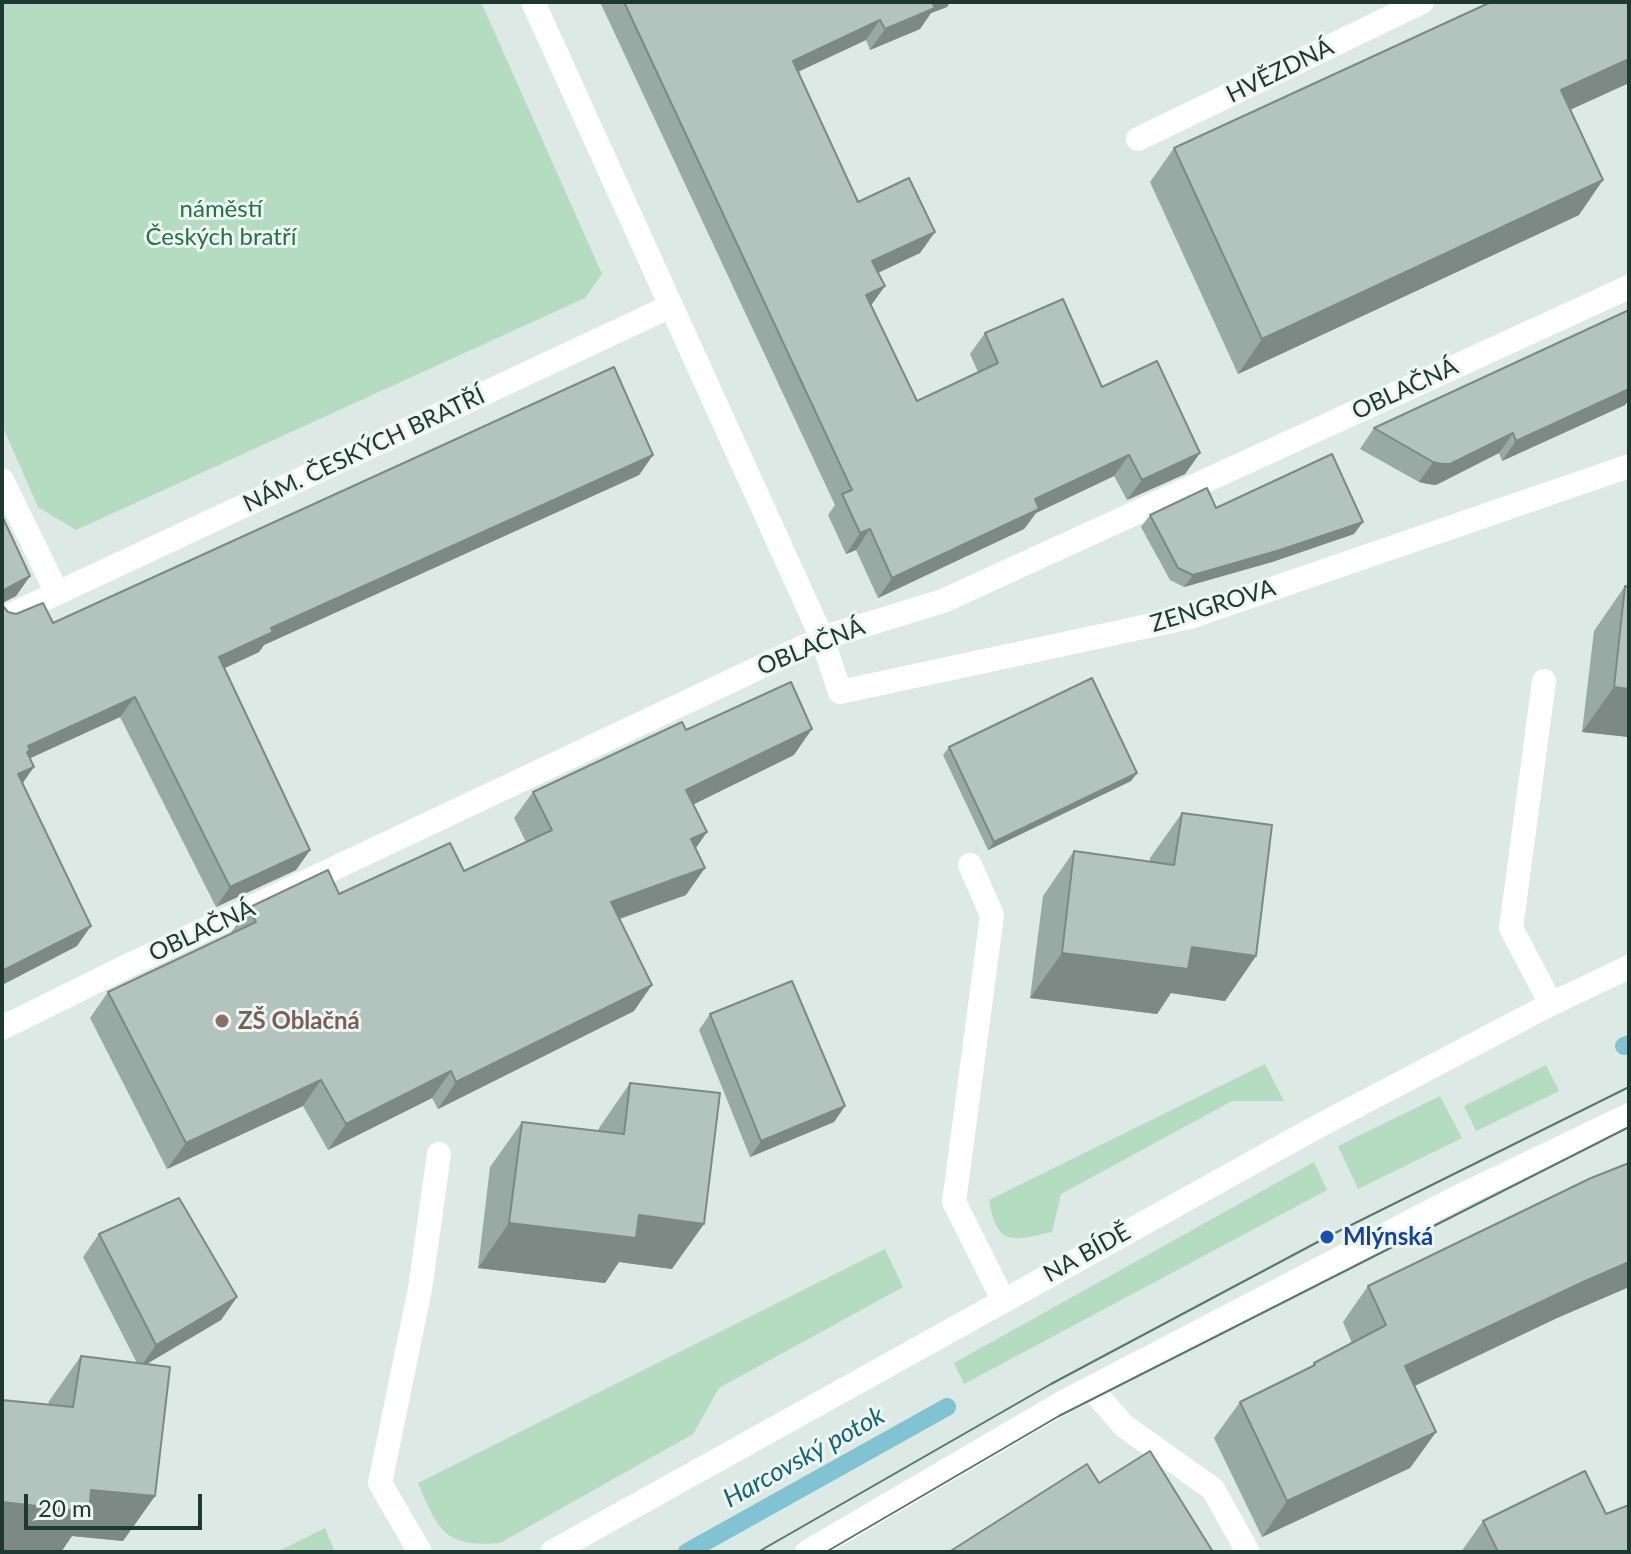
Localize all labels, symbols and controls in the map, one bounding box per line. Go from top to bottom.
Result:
street label: HVĚZDNÁ [1222,33,1338,109]
park label: náměstí Českých bratří [146,195,296,251]
street label: OBLAČNÁ [1347,352,1463,426]
street label: NÁM. ČESKÝCH BRATŘÍ [239,381,489,519]
street label: ZENGROVA [1147,573,1279,639]
street label: OBLAČNÁ [753,612,869,682]
street label: OBLAČNÁ [144,894,260,968]
place label: ZŠ Oblačná [238,1007,360,1035]
marker: ZŠ Oblačná [213,1012,231,1030]
street label: NA BÍDĚ [1038,1217,1136,1289]
place label: Mlýnská [1343,1223,1433,1251]
marker: Mlýnská [1318,1228,1336,1246]
water label: Harcovský potok [718,1400,890,1514]
scale bar [28,1478,206,1528]
text: 20 m [38,1493,92,1522]

